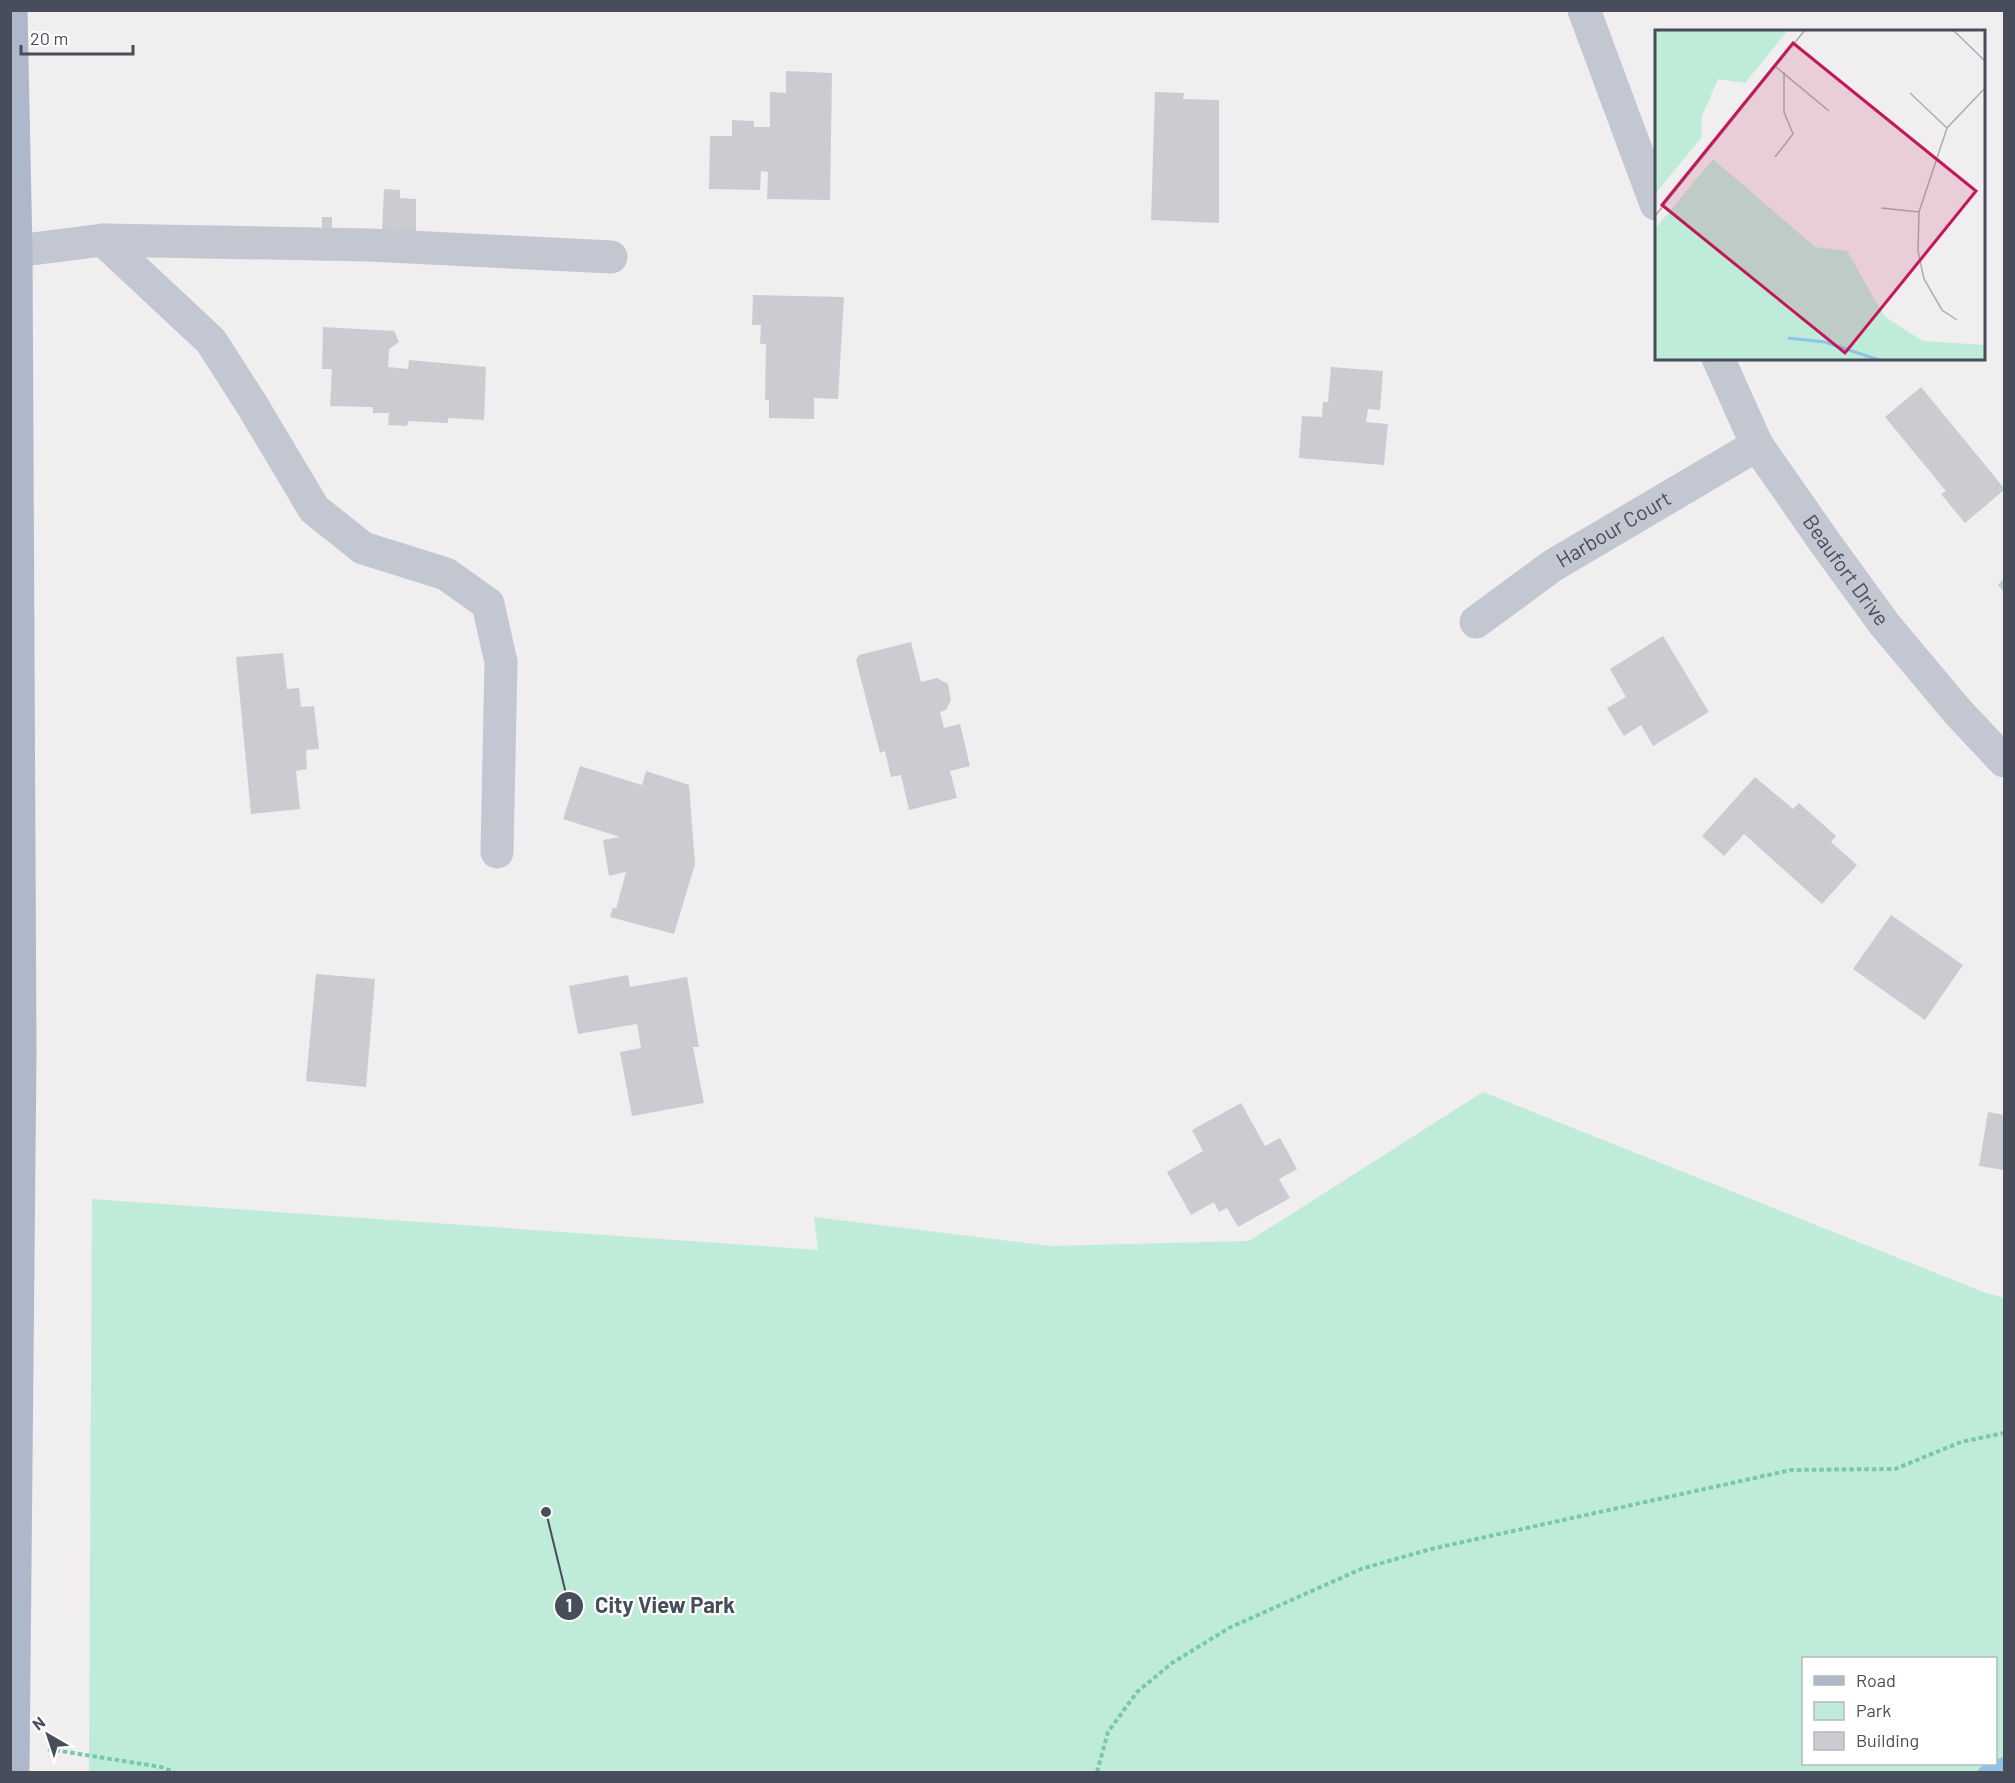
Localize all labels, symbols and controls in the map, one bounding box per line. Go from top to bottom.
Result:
scale bar [21,18,134,56]
text: 20 m [30,27,68,49]
inset map [1655,30,1985,360]
street label: Harbour Court [1551,485,1675,572]
street label: Beaufort Drive [1798,509,1895,630]
callout: City View Park [554,1586,747,1626]
text: City View Park [595,1591,735,1617]
text: 1 [566,1594,572,1616]
legend [1802,1657,1997,1765]
text: Road [1856,1669,1896,1691]
text: Park [1856,1699,1891,1721]
north arrow [18,1705,78,1765]
text: N [28,1712,48,1734]
text: Building [1856,1729,1919,1751]

